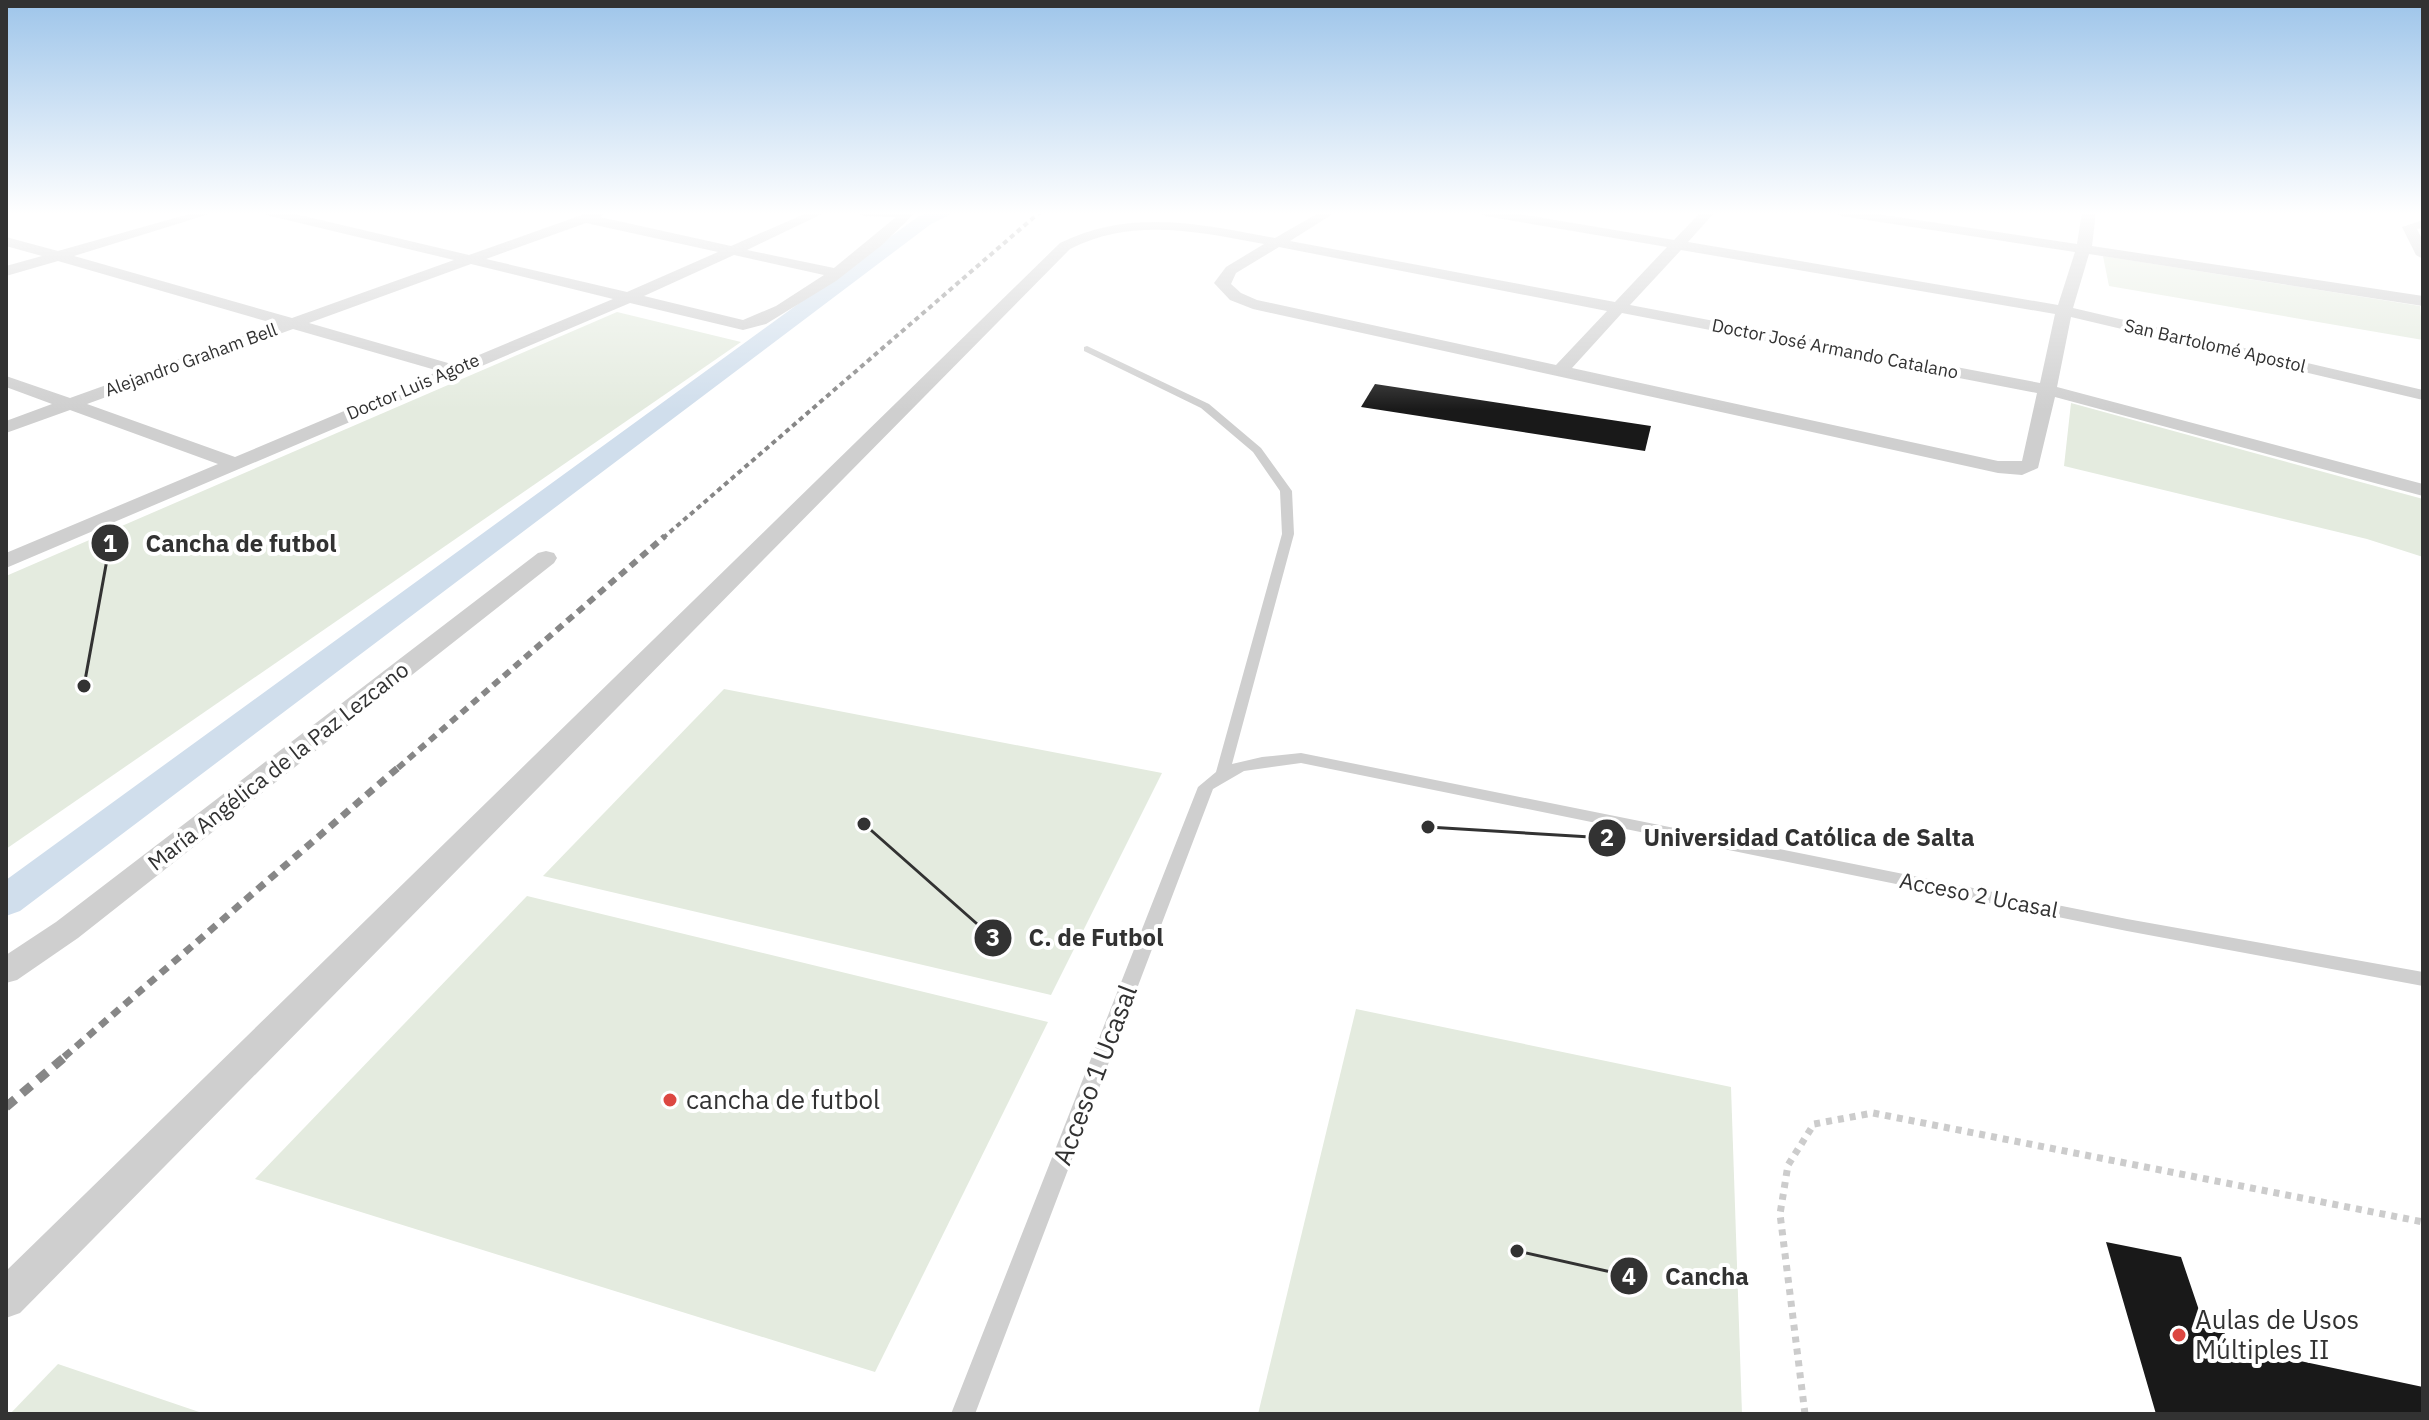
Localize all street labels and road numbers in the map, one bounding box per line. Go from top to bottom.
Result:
street label: Doctor José Armando Catalano [1710,313,1960,384]
street label: San Bartolomé Apostol [2122,313,2308,378]
street label: Alejandro Graham Bell [102,318,280,401]
street label: Doctor Luis Agote [343,348,483,425]
street label: María Angélica de la Paz Lezcano [141,655,414,877]
street label: Acceso 2 Ucasal [1897,865,2061,924]
street label: Acceso 1 Ucasal [1044,980,1144,1169]

